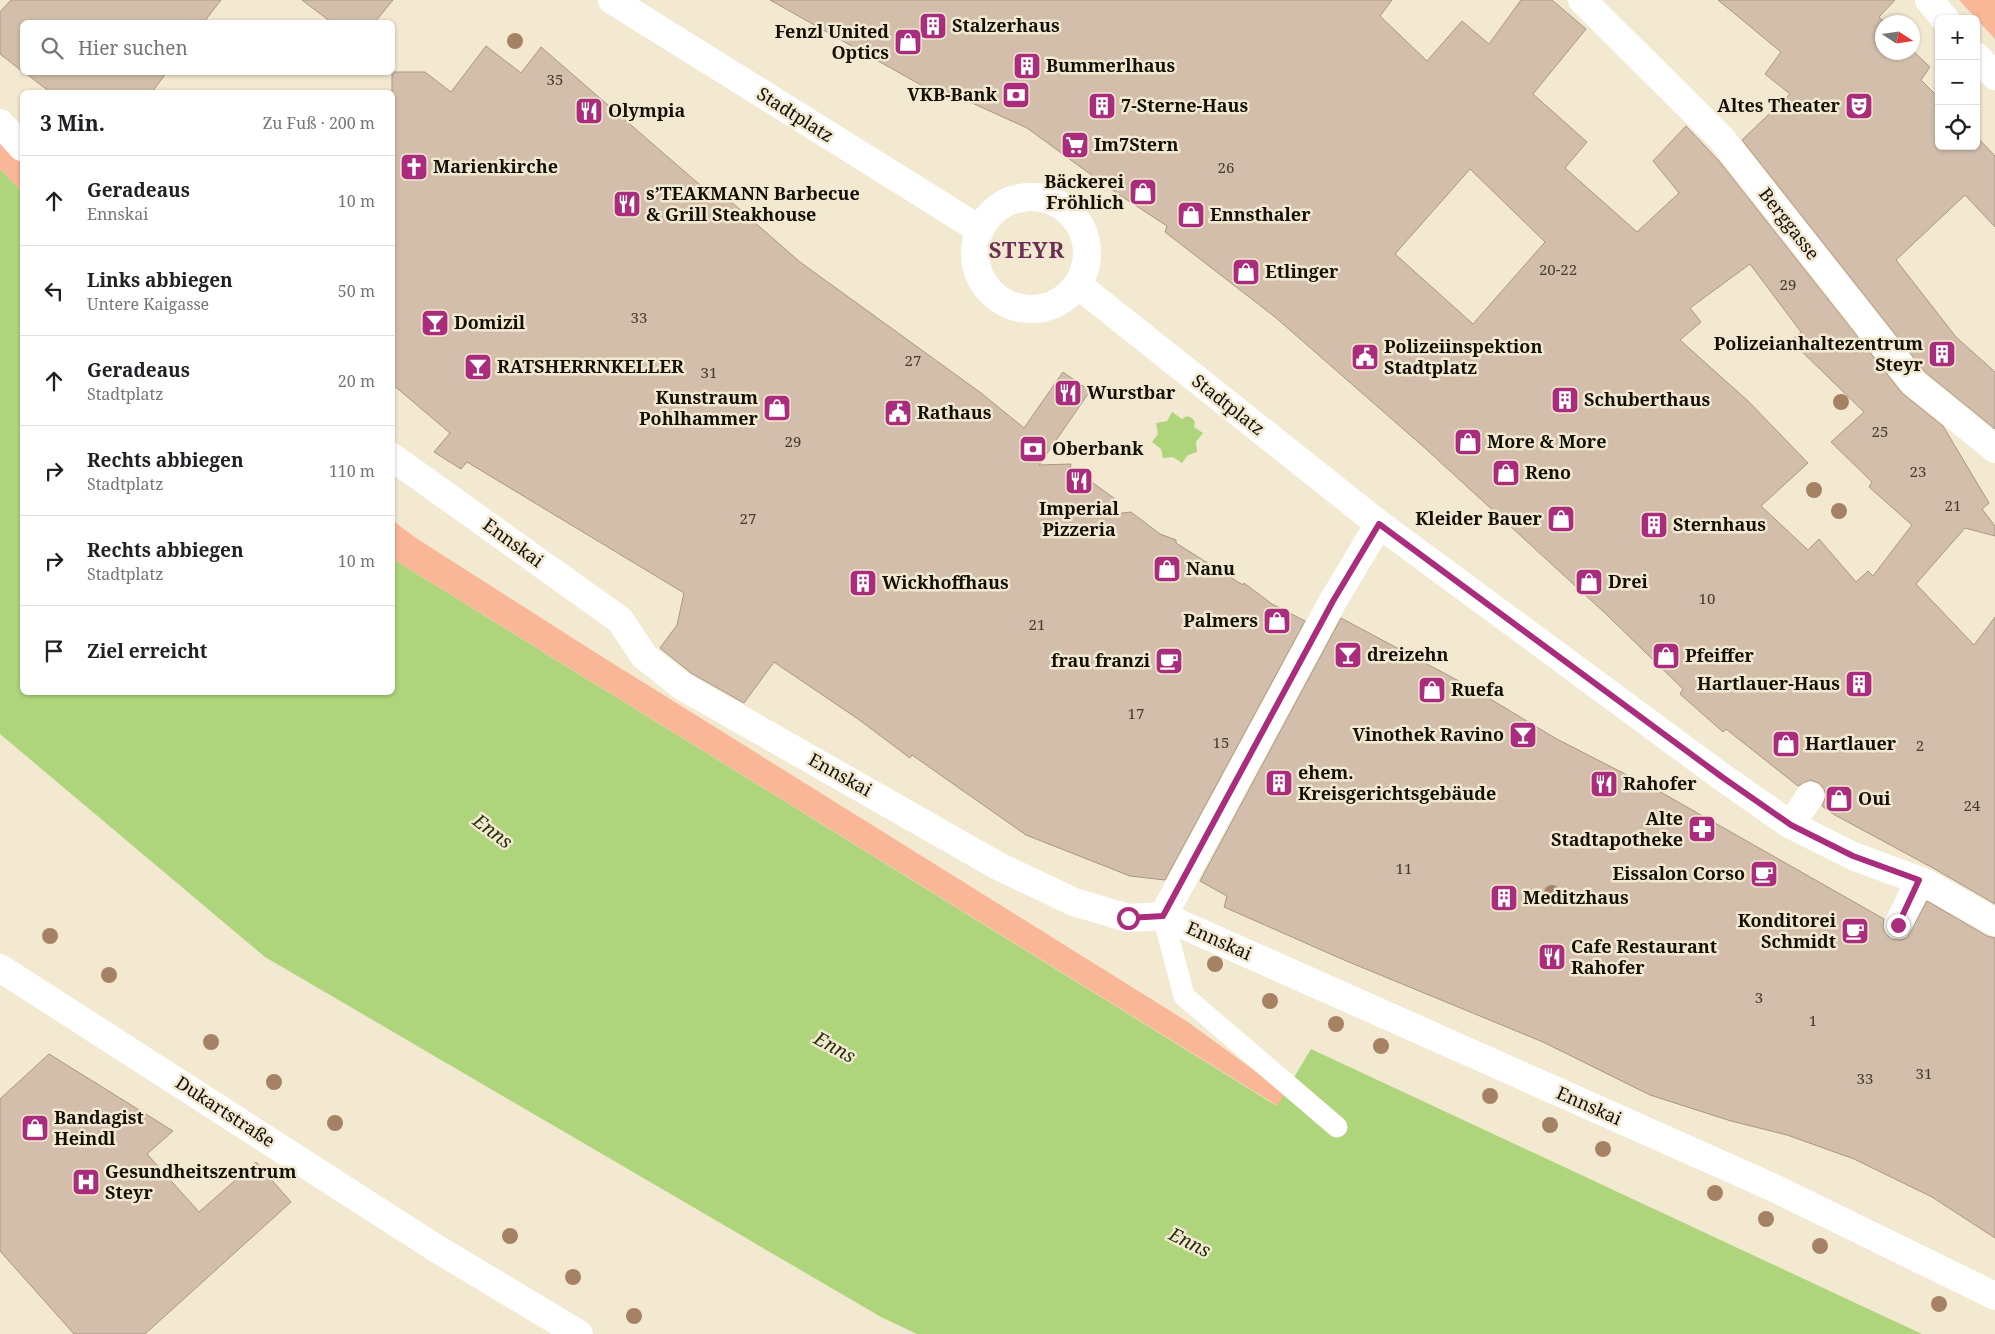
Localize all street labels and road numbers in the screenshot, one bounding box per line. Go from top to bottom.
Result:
street label: Stadtplatz [753,81,838,147]
street label: Berggasse [1754,182,1825,264]
street label: Stadtplatz [1187,368,1270,440]
street label: Ennskai [479,512,549,572]
street label: Ennskai [804,747,877,801]
street label: Ennskai [1183,915,1256,965]
street label: Dukartstraße [171,1070,280,1152]
street label: Ennskai [1553,1080,1626,1130]

